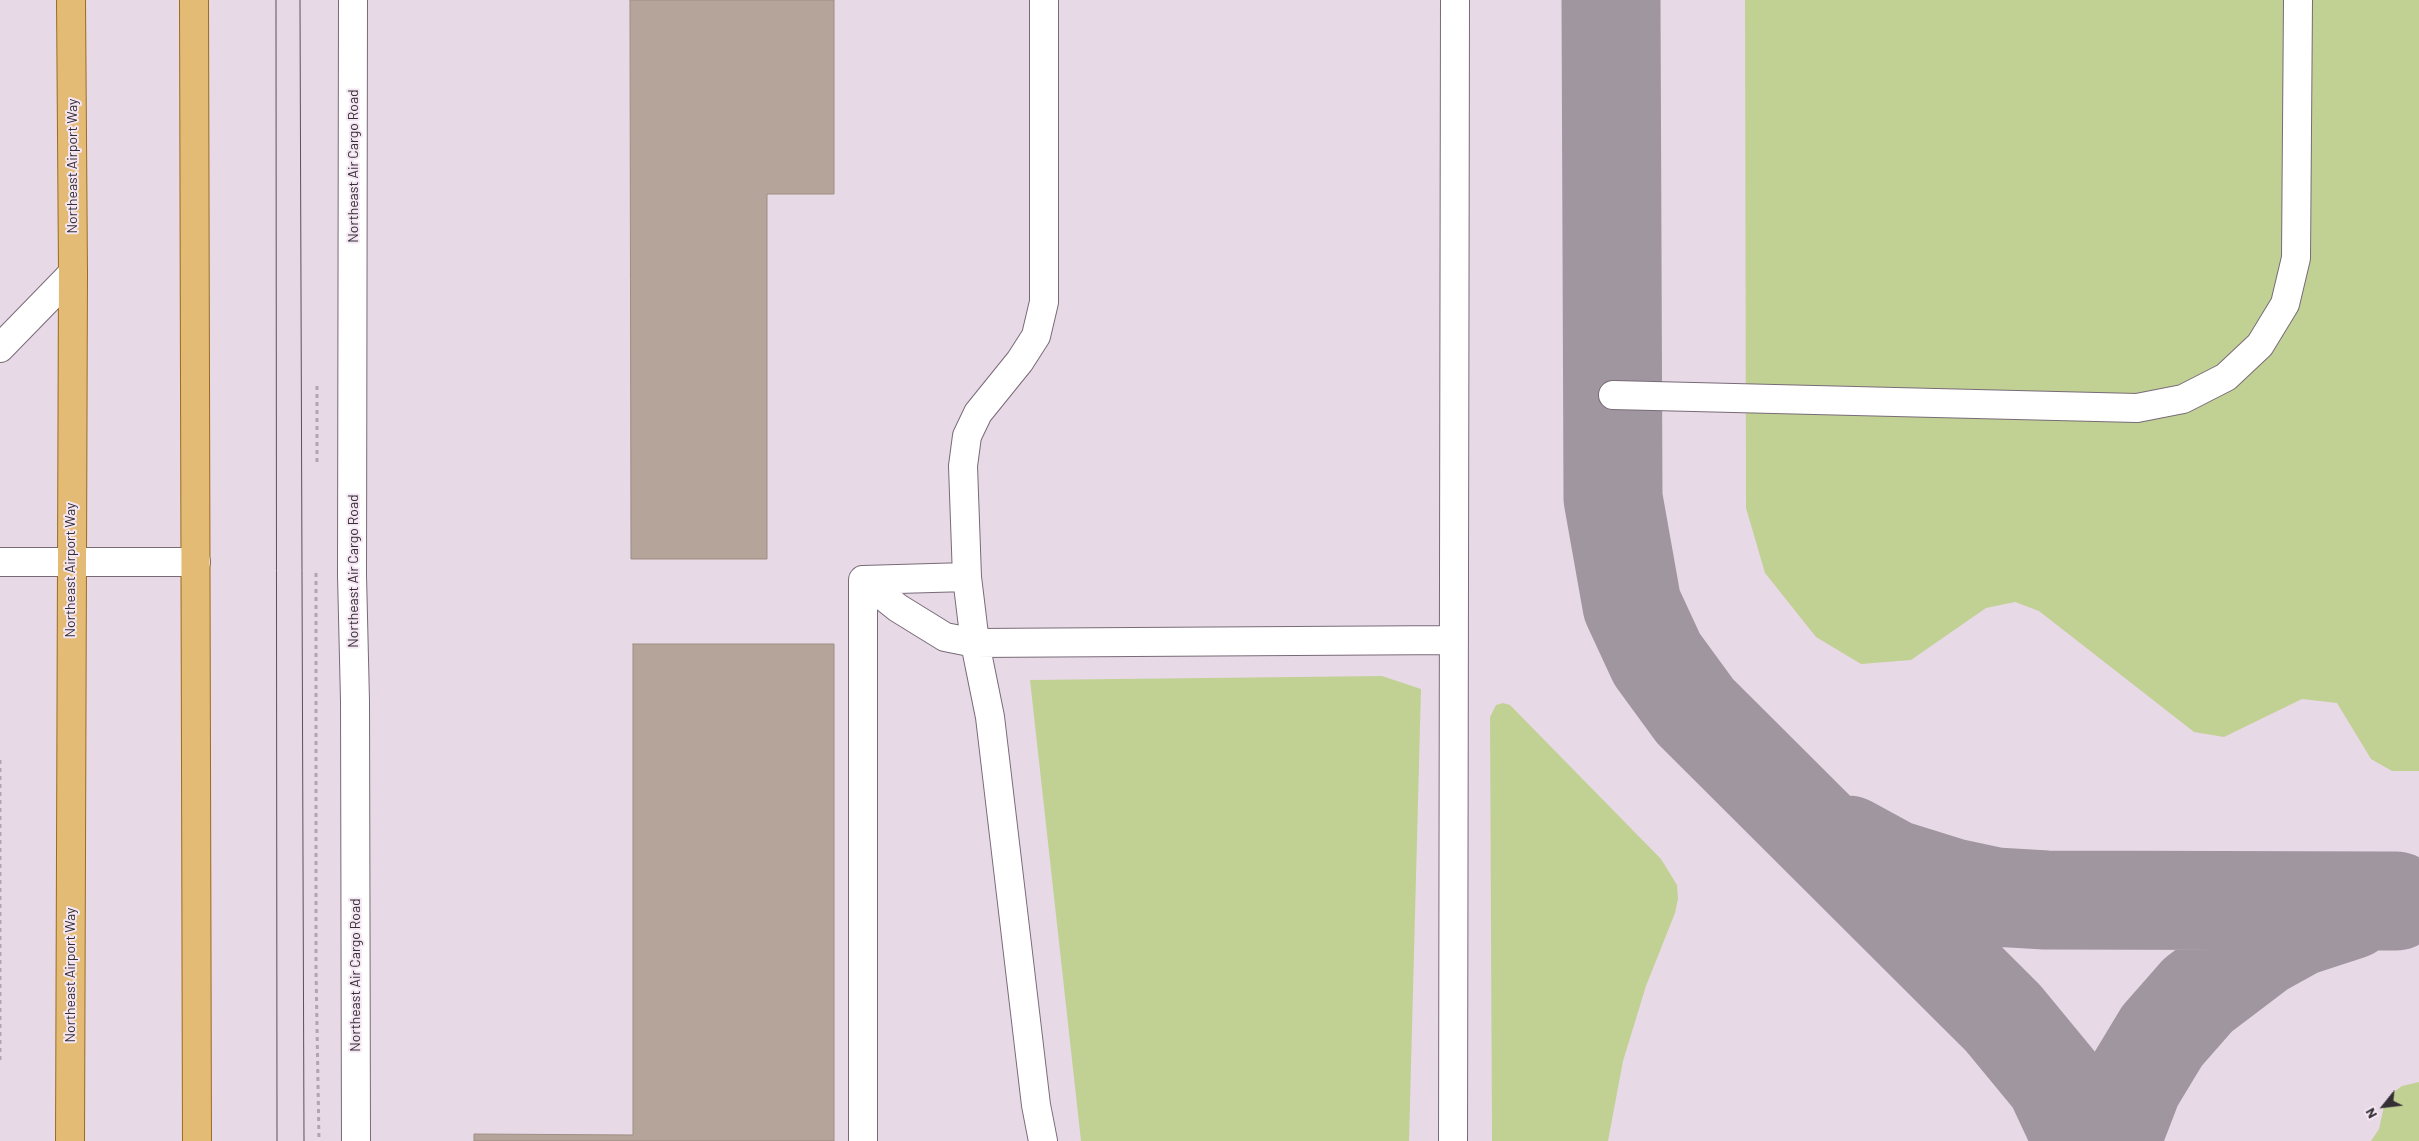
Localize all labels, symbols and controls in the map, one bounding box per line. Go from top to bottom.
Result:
street label: Northeast Air Cargo Road [345,89,361,243]
street label: Northeast Airport Way [64,99,80,233]
street label: Northeast Air Cargo Road [345,494,361,648]
street label: Northeast Airport Way [62,503,78,637]
street label: Northeast Air Cargo Road [347,898,363,1052]
street label: Northeast Airport Way [62,908,78,1042]
north arrow [2359,1081,2409,1131]
text: N [2361,1105,2380,1122]

